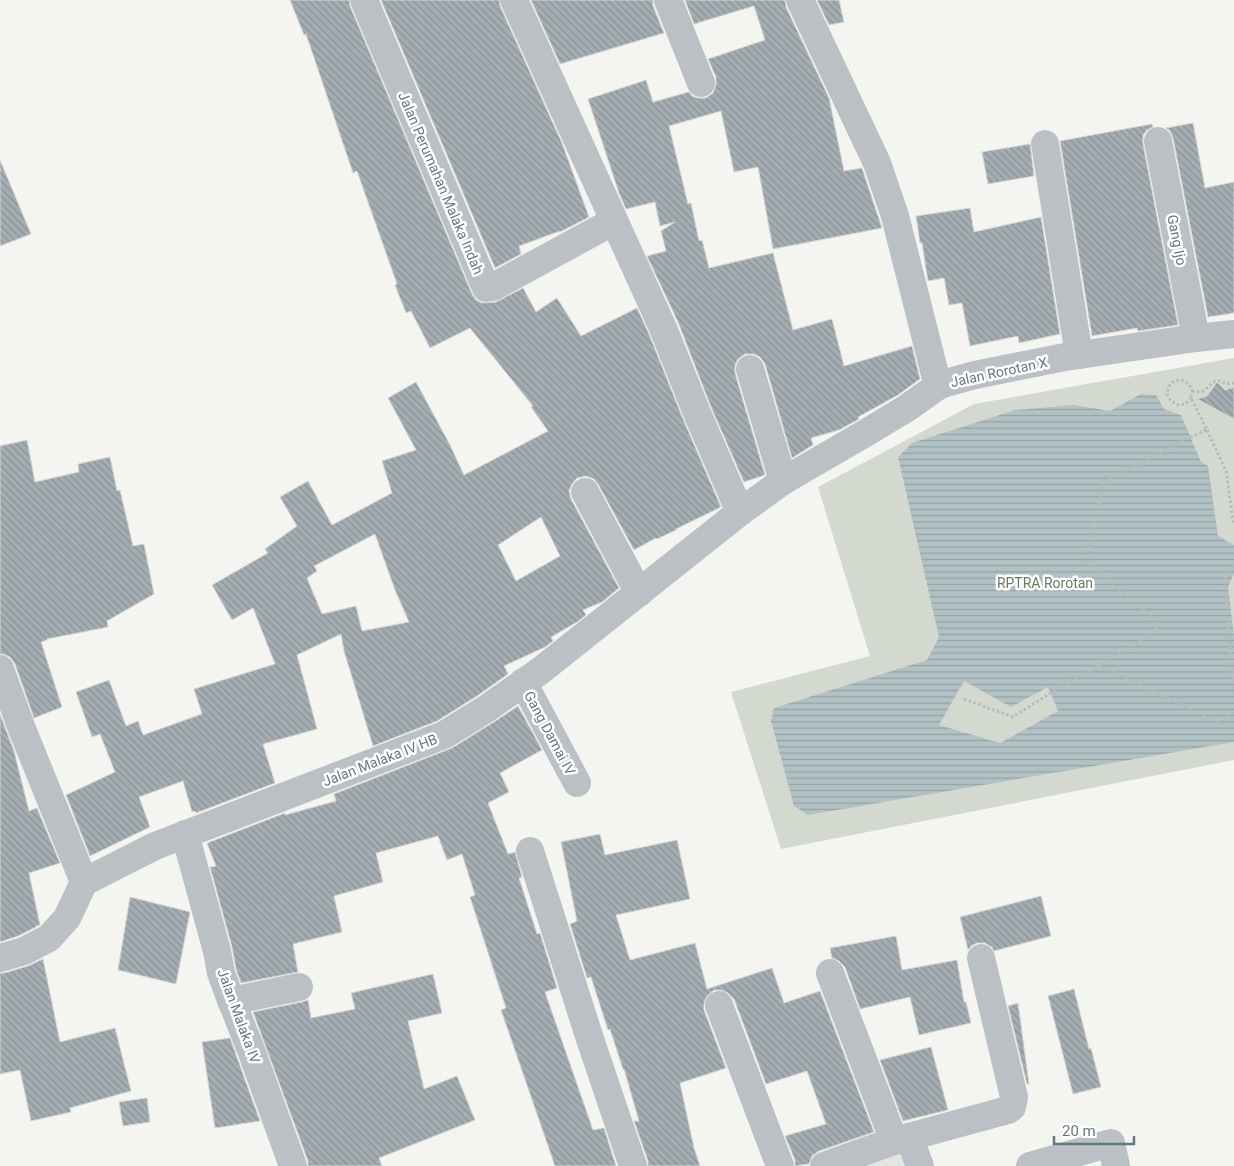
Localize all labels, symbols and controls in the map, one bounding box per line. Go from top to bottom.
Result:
street label: Jalan Perumahan Malaka Indah [395,89,487,277]
street label: Gang Ijo [1164,213,1190,267]
street label: Jalan Rorotan X [949,354,1049,390]
park label: RPTRA Rorotan [997,575,1093,591]
street label: Gang Damai IV [521,688,579,778]
street label: Jalan Malaka IV HB [320,731,440,789]
street label: Jalan Malaka IV [214,967,264,1065]
scale bar [1054,1114,1134,1146]
text: 20 m [1062,1122,1096,1140]

